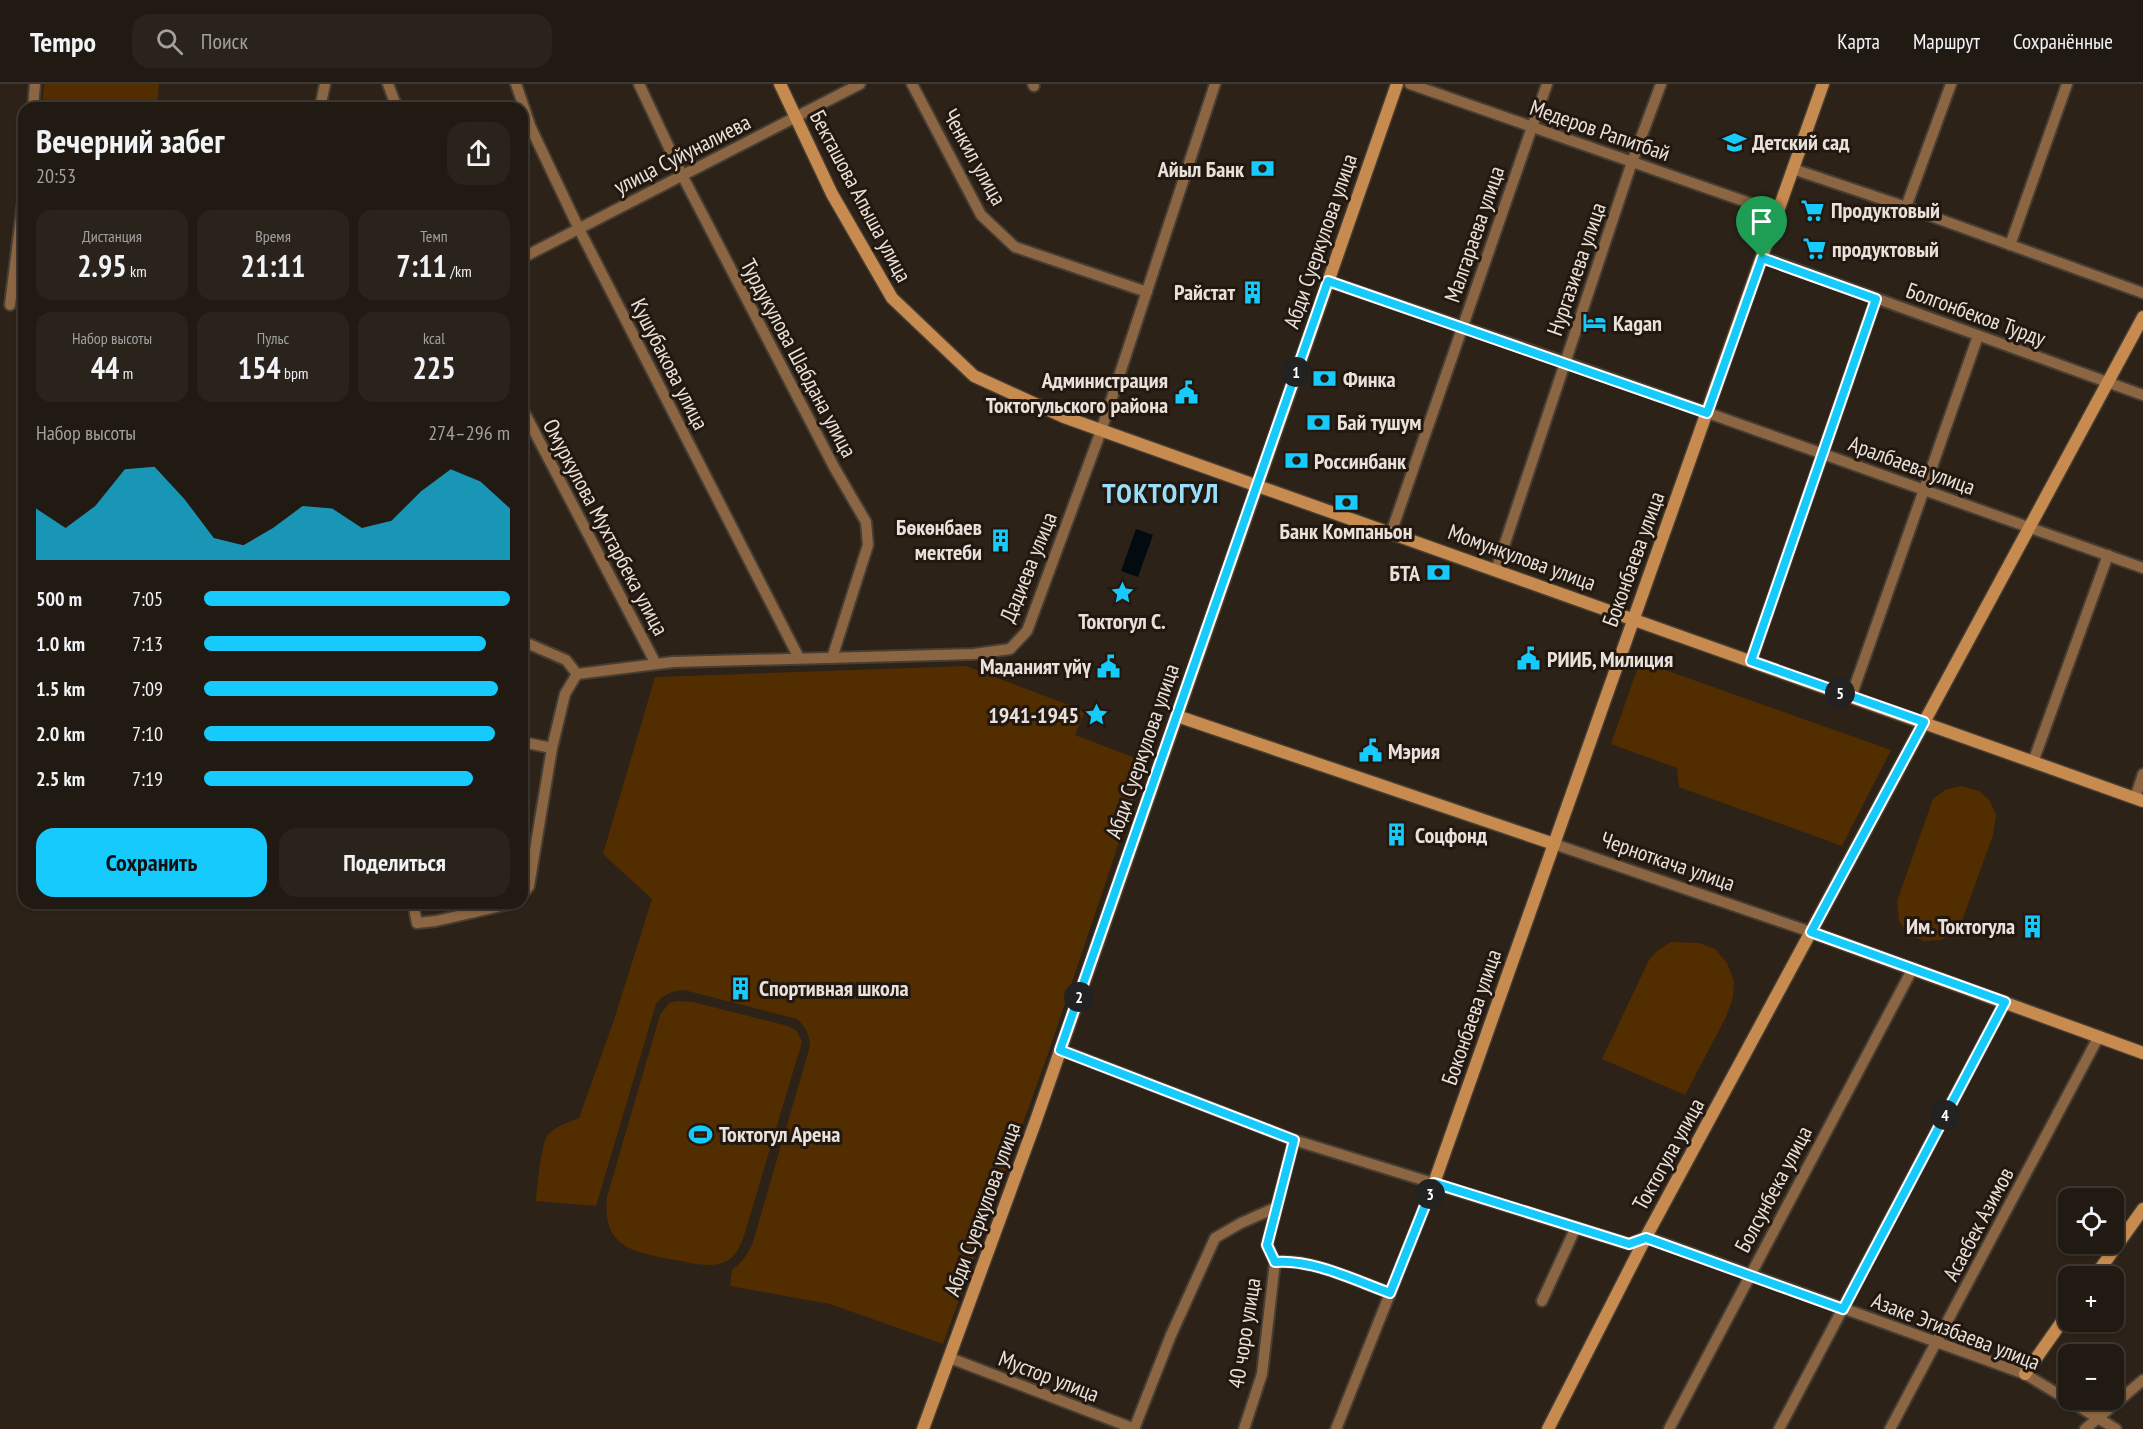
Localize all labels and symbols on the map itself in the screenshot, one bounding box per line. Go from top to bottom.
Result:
street label: Медеров Рапитбай [1526,93,1674,167]
street label: Ченкил улица [937,104,1013,210]
street label: Бекташова Апыша улица [804,105,918,287]
street label: улица Суйуналиева [609,108,755,200]
place label: Детский сад [1752,128,1850,156]
school or university icon: Детский сад [1721,129,1747,155]
street label: Абди Суеркулова улица [1277,150,1363,332]
place label: Айыл Банк [1157,155,1245,183]
bank icon: Айыл Банк [1249,156,1275,182]
street label: Малгараева улица [1438,162,1510,306]
pin [1736,196,1787,258]
place label: Продуктовый [1831,196,1940,224]
supermarket icon: Продуктовый [1800,197,1826,223]
street label: Нургазиева улица [1540,199,1612,339]
place label: продуктовый [1832,235,1939,263]
supermarket icon: продуктовый [1801,236,1827,262]
street label: Турдукулова Шабдана улица [735,254,863,462]
street label: Болгонбеков Турду [1902,276,2050,352]
place label: Райстат [1174,278,1235,306]
building icon: Райстат [1240,279,1266,305]
street label: Кушубакова улица [625,294,715,434]
place label: Kagan [1613,309,1662,337]
hotel icon: Kagan [1582,310,1608,336]
pin: 1 [1281,357,1311,387]
place label: Финка [1343,365,1396,393]
place label: Администрация Токтогульского района [986,366,1168,419]
bank icon: Финка [1312,366,1338,392]
public building icon: Администрация Токтогульского района [1173,380,1199,406]
place label: Бай тушум [1337,408,1422,436]
bank icon: Бай тушум [1306,409,1332,435]
street label: Омуркулова Мухтарбека улица [537,414,675,640]
street label: Аралбаева улица [1845,429,1979,501]
place label: Россинбанк [1314,447,1407,475]
bank icon: Россинбанк [1283,448,1309,474]
district label: ТОКТОГУЛ [1102,474,1220,511]
street label: Боконбаева улица [1596,488,1670,630]
bank icon: Банк Компаньон [1333,489,1359,515]
street label: Дадиева улица [993,508,1063,626]
place label: Бөкөнбаев мектеби [896,513,982,566]
place label: Банк Компаньон [1280,517,1412,545]
street label: Момункулова улица [1444,517,1600,597]
building icon: Бөкөнбаев мектеби [987,527,1013,553]
place label: БТА [1390,559,1421,587]
bank icon: БТА [1425,560,1451,586]
place icon: Токтогул С. [1109,579,1135,605]
place label: Токтогул С. [1078,607,1166,635]
place label: РИИБ, Милиция [1547,645,1673,673]
public building icon: РИИБ, Милиция [1516,646,1542,672]
place label: Маданият үйү [980,652,1092,680]
public building icon: Маданият үйү [1096,653,1122,679]
street label: Абди Суеркулова улица [1099,660,1185,842]
pin: 5 [1825,678,1855,708]
place label: 1941-1945 [988,701,1079,729]
place icon: 1941-1945 [1084,702,1110,728]
place label: Мэрия [1388,737,1440,765]
public building icon: Мэрия [1357,738,1383,764]
place label: Соцфонд [1415,821,1488,849]
building icon: Соцфонд [1384,822,1410,848]
street label: Черноткача улица [1597,825,1739,897]
place label: Им. Токтогула [1906,912,2015,940]
building icon: Им. Токтогула [2020,913,2046,939]
street label: Боконбаева улица [1435,946,1507,1088]
place label: Спортивная школа [759,974,909,1002]
building icon: Спортивная школа [728,975,754,1001]
pin: 2 [1064,982,1094,1012]
street label: Токтогула улица [1626,1093,1710,1215]
pin: 4 [1930,1100,1960,1130]
street label: Абди Суеркулова улица [938,1118,1026,1300]
place label: Токтогул Арена [719,1120,840,1148]
sports icon: Токтогул Арена [688,1121,714,1147]
street label: Болсунбека улица [1728,1121,1818,1257]
street label: Асаебек Азимов [1936,1162,2020,1286]
pin: 3 [1415,1179,1445,1209]
street label: 40 чоро улица [1221,1276,1267,1390]
street label: Азаке Эгизбаева улица [1868,1286,2044,1376]
street label: Мустор улица [995,1344,1103,1408]

